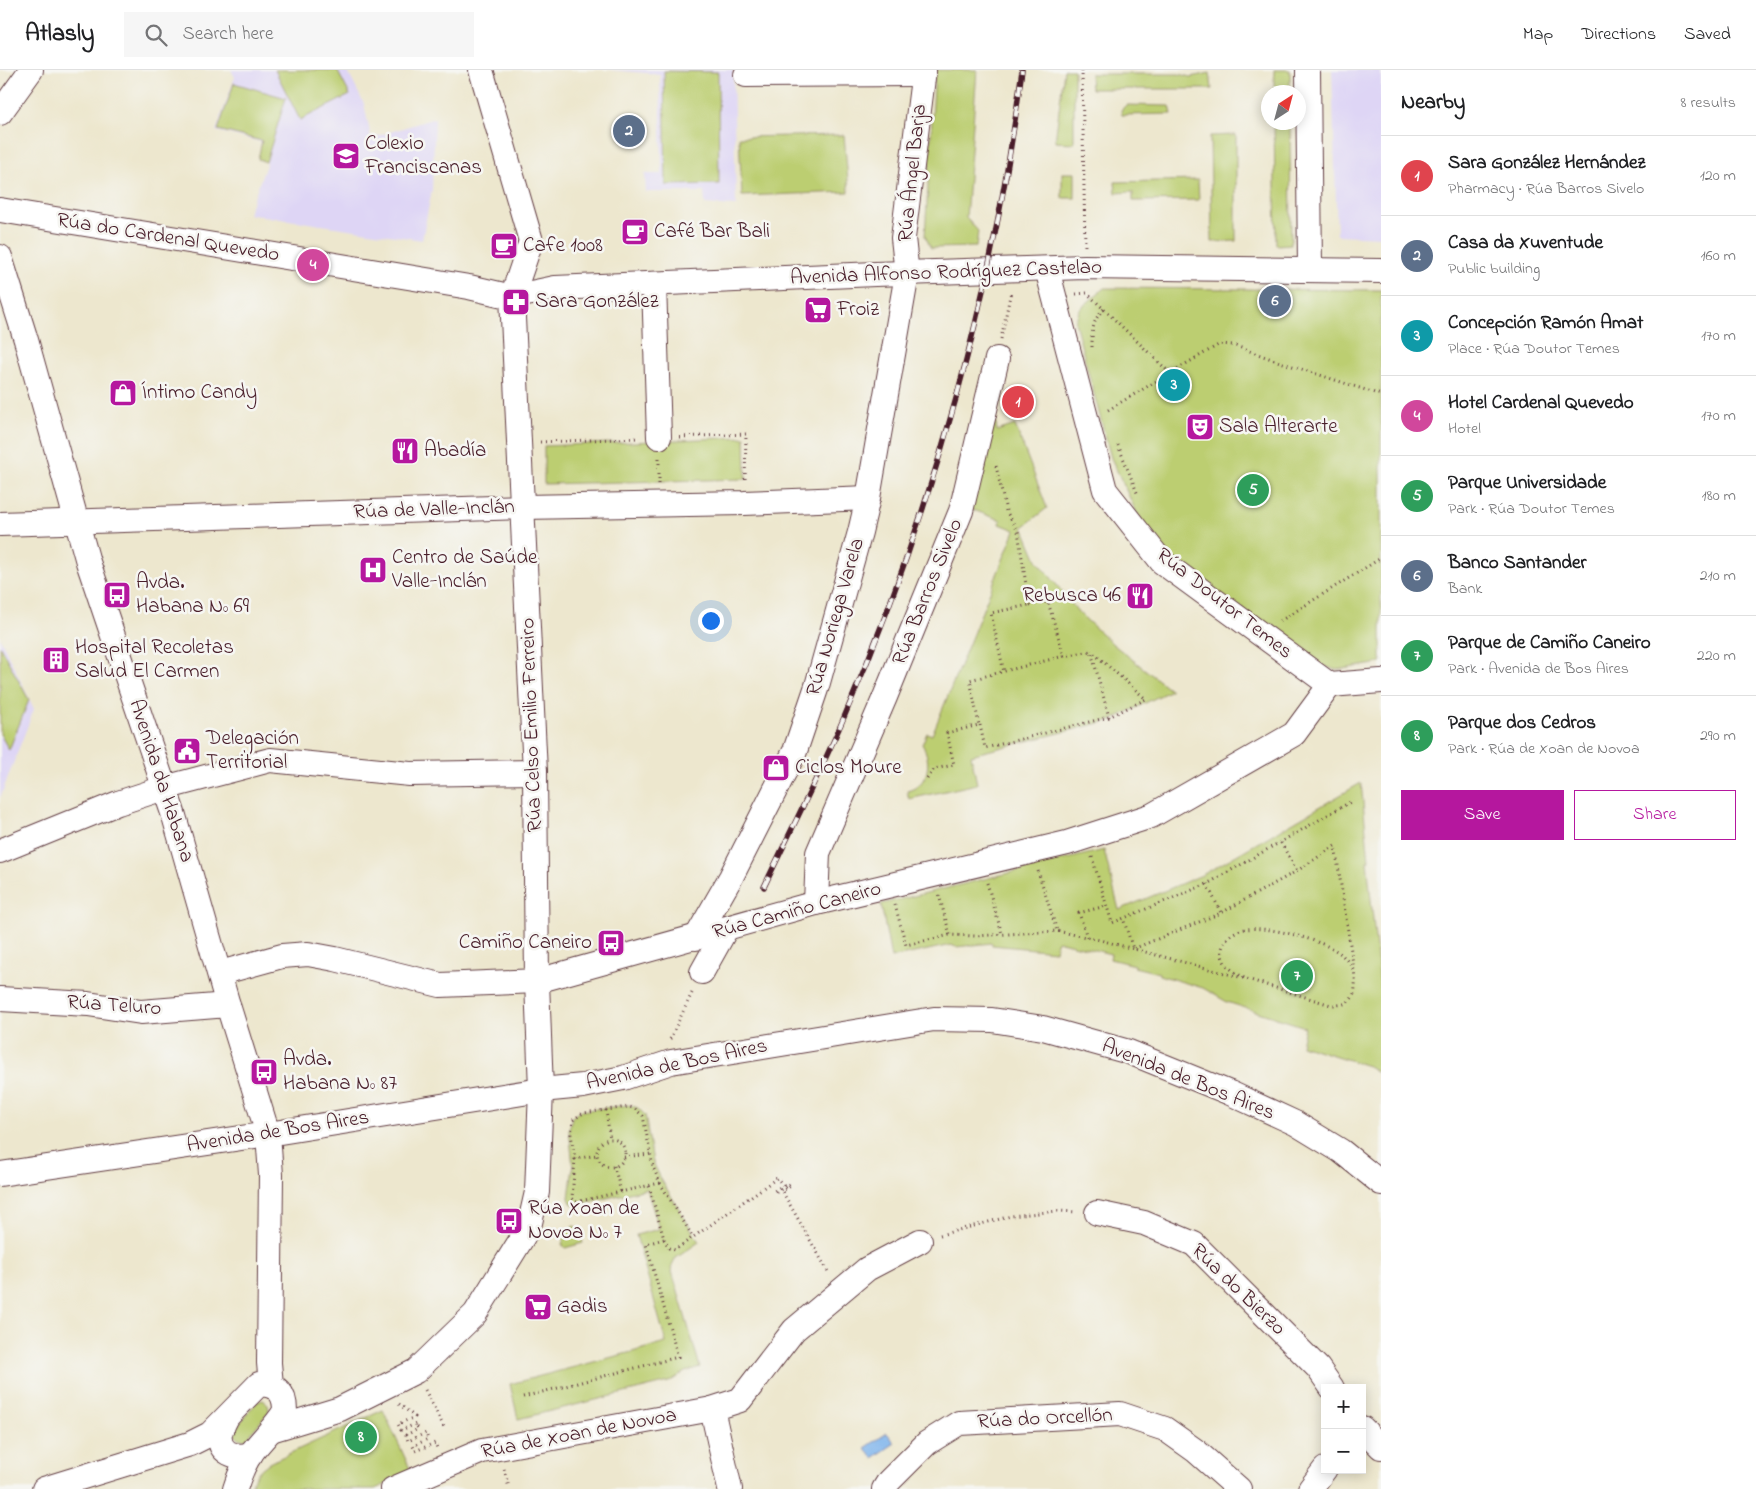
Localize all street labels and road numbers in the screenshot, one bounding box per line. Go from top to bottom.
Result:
street label: Rúa Ángel Barja [890,102,937,244]
street label: Rúa do Cardenal Quevedo [55,206,281,270]
street label: Avenida Alfonso Rodríguez Castelao [790,253,1103,295]
street label: Rúa de Valle-Inclán [353,492,515,528]
street label: Rúa Barros Sivelo [885,514,971,670]
street label: Rúa Noriega Varela [799,535,875,700]
street label: Rúa Doutor Temes [1149,541,1299,667]
street label: Rúa Celso Emilio Ferreiro [513,617,551,833]
street label: Avenida da Habana [121,696,201,866]
street label: Rúa Camiño Caneiro [709,874,885,948]
street label: Rúa Teluro [66,988,162,1024]
street label: Avenida de Bos Aires [584,1031,770,1099]
street label: Avenida de Bos Aires [1097,1032,1279,1128]
street label: Avenida de Bos Aires [185,1103,371,1161]
street label: Rúa do Bierzo [1184,1237,1292,1343]
street label: Rúa de Xoan de Novoa [479,1400,679,1468]
street label: Rúa do Orcellón [977,1400,1113,1438]

